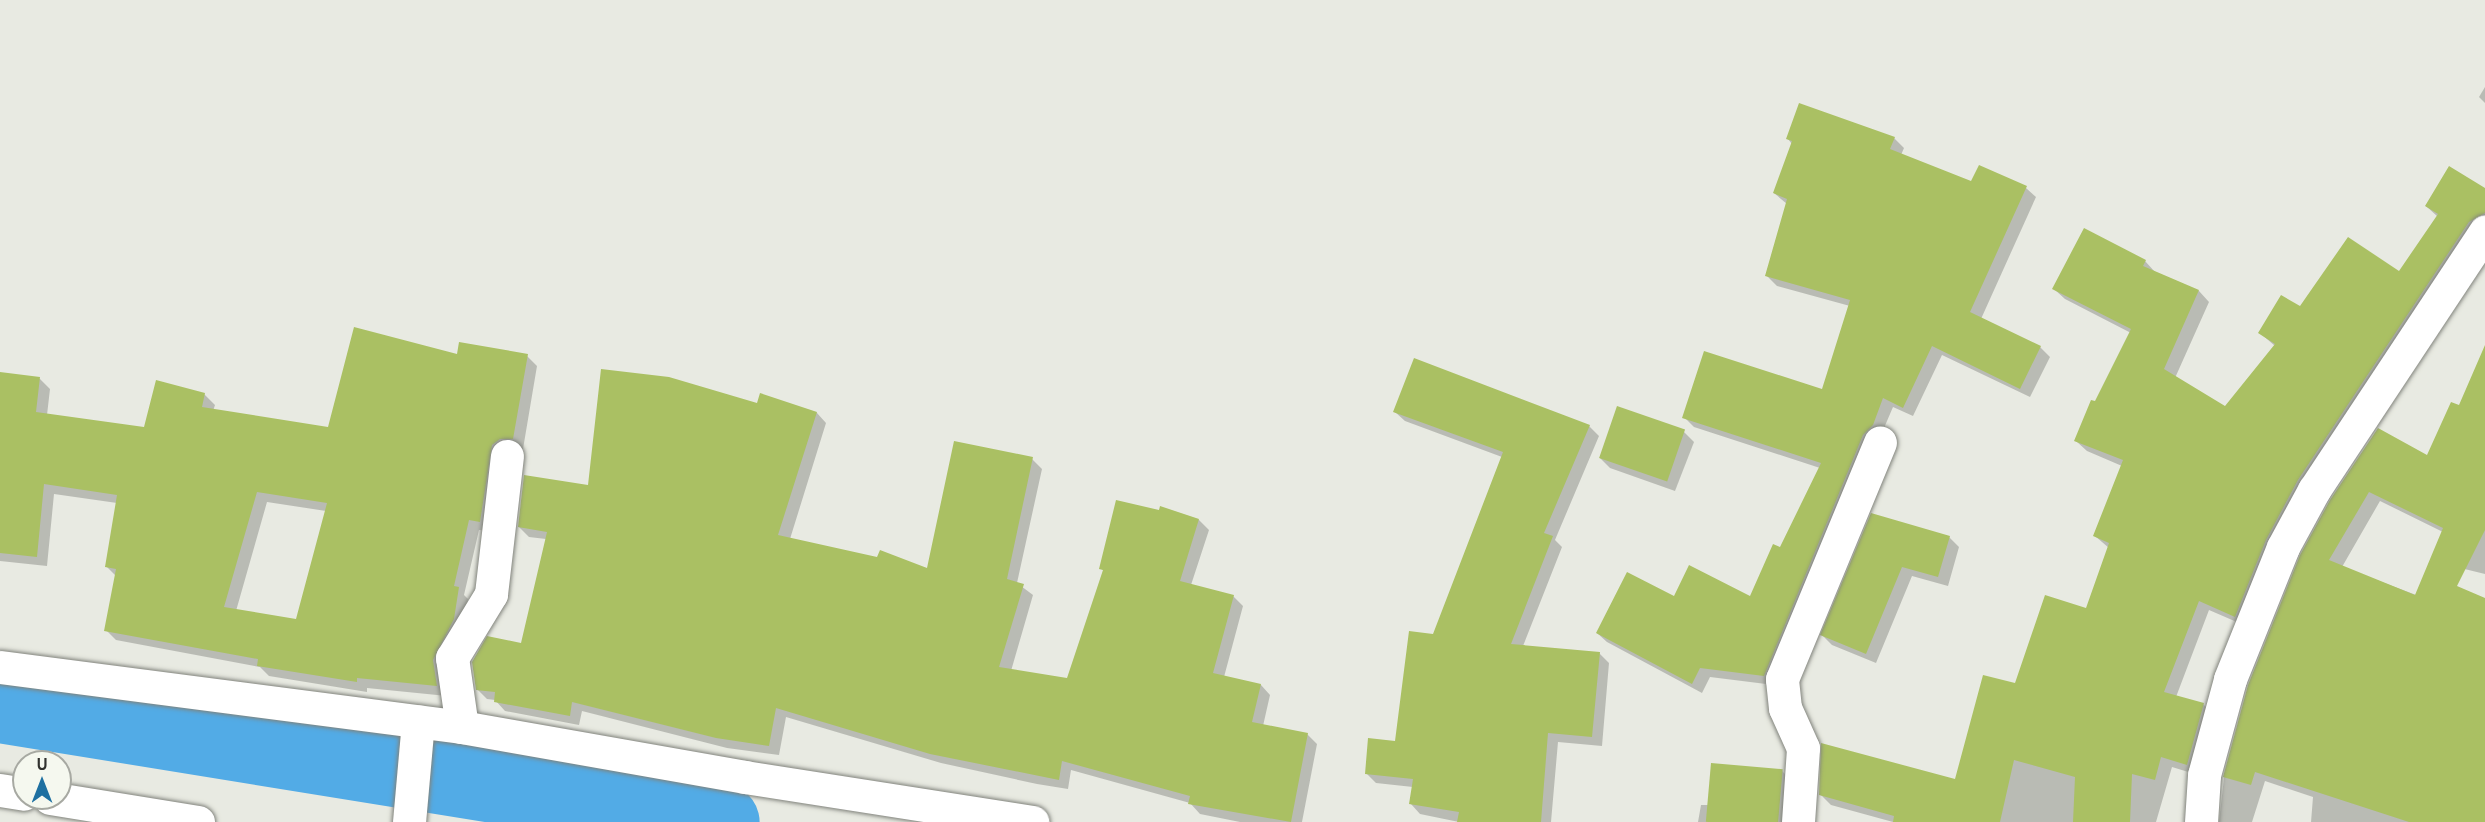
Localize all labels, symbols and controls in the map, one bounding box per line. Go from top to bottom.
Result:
north arrow [12,750,72,810]
text: U [36,755,48,773]

